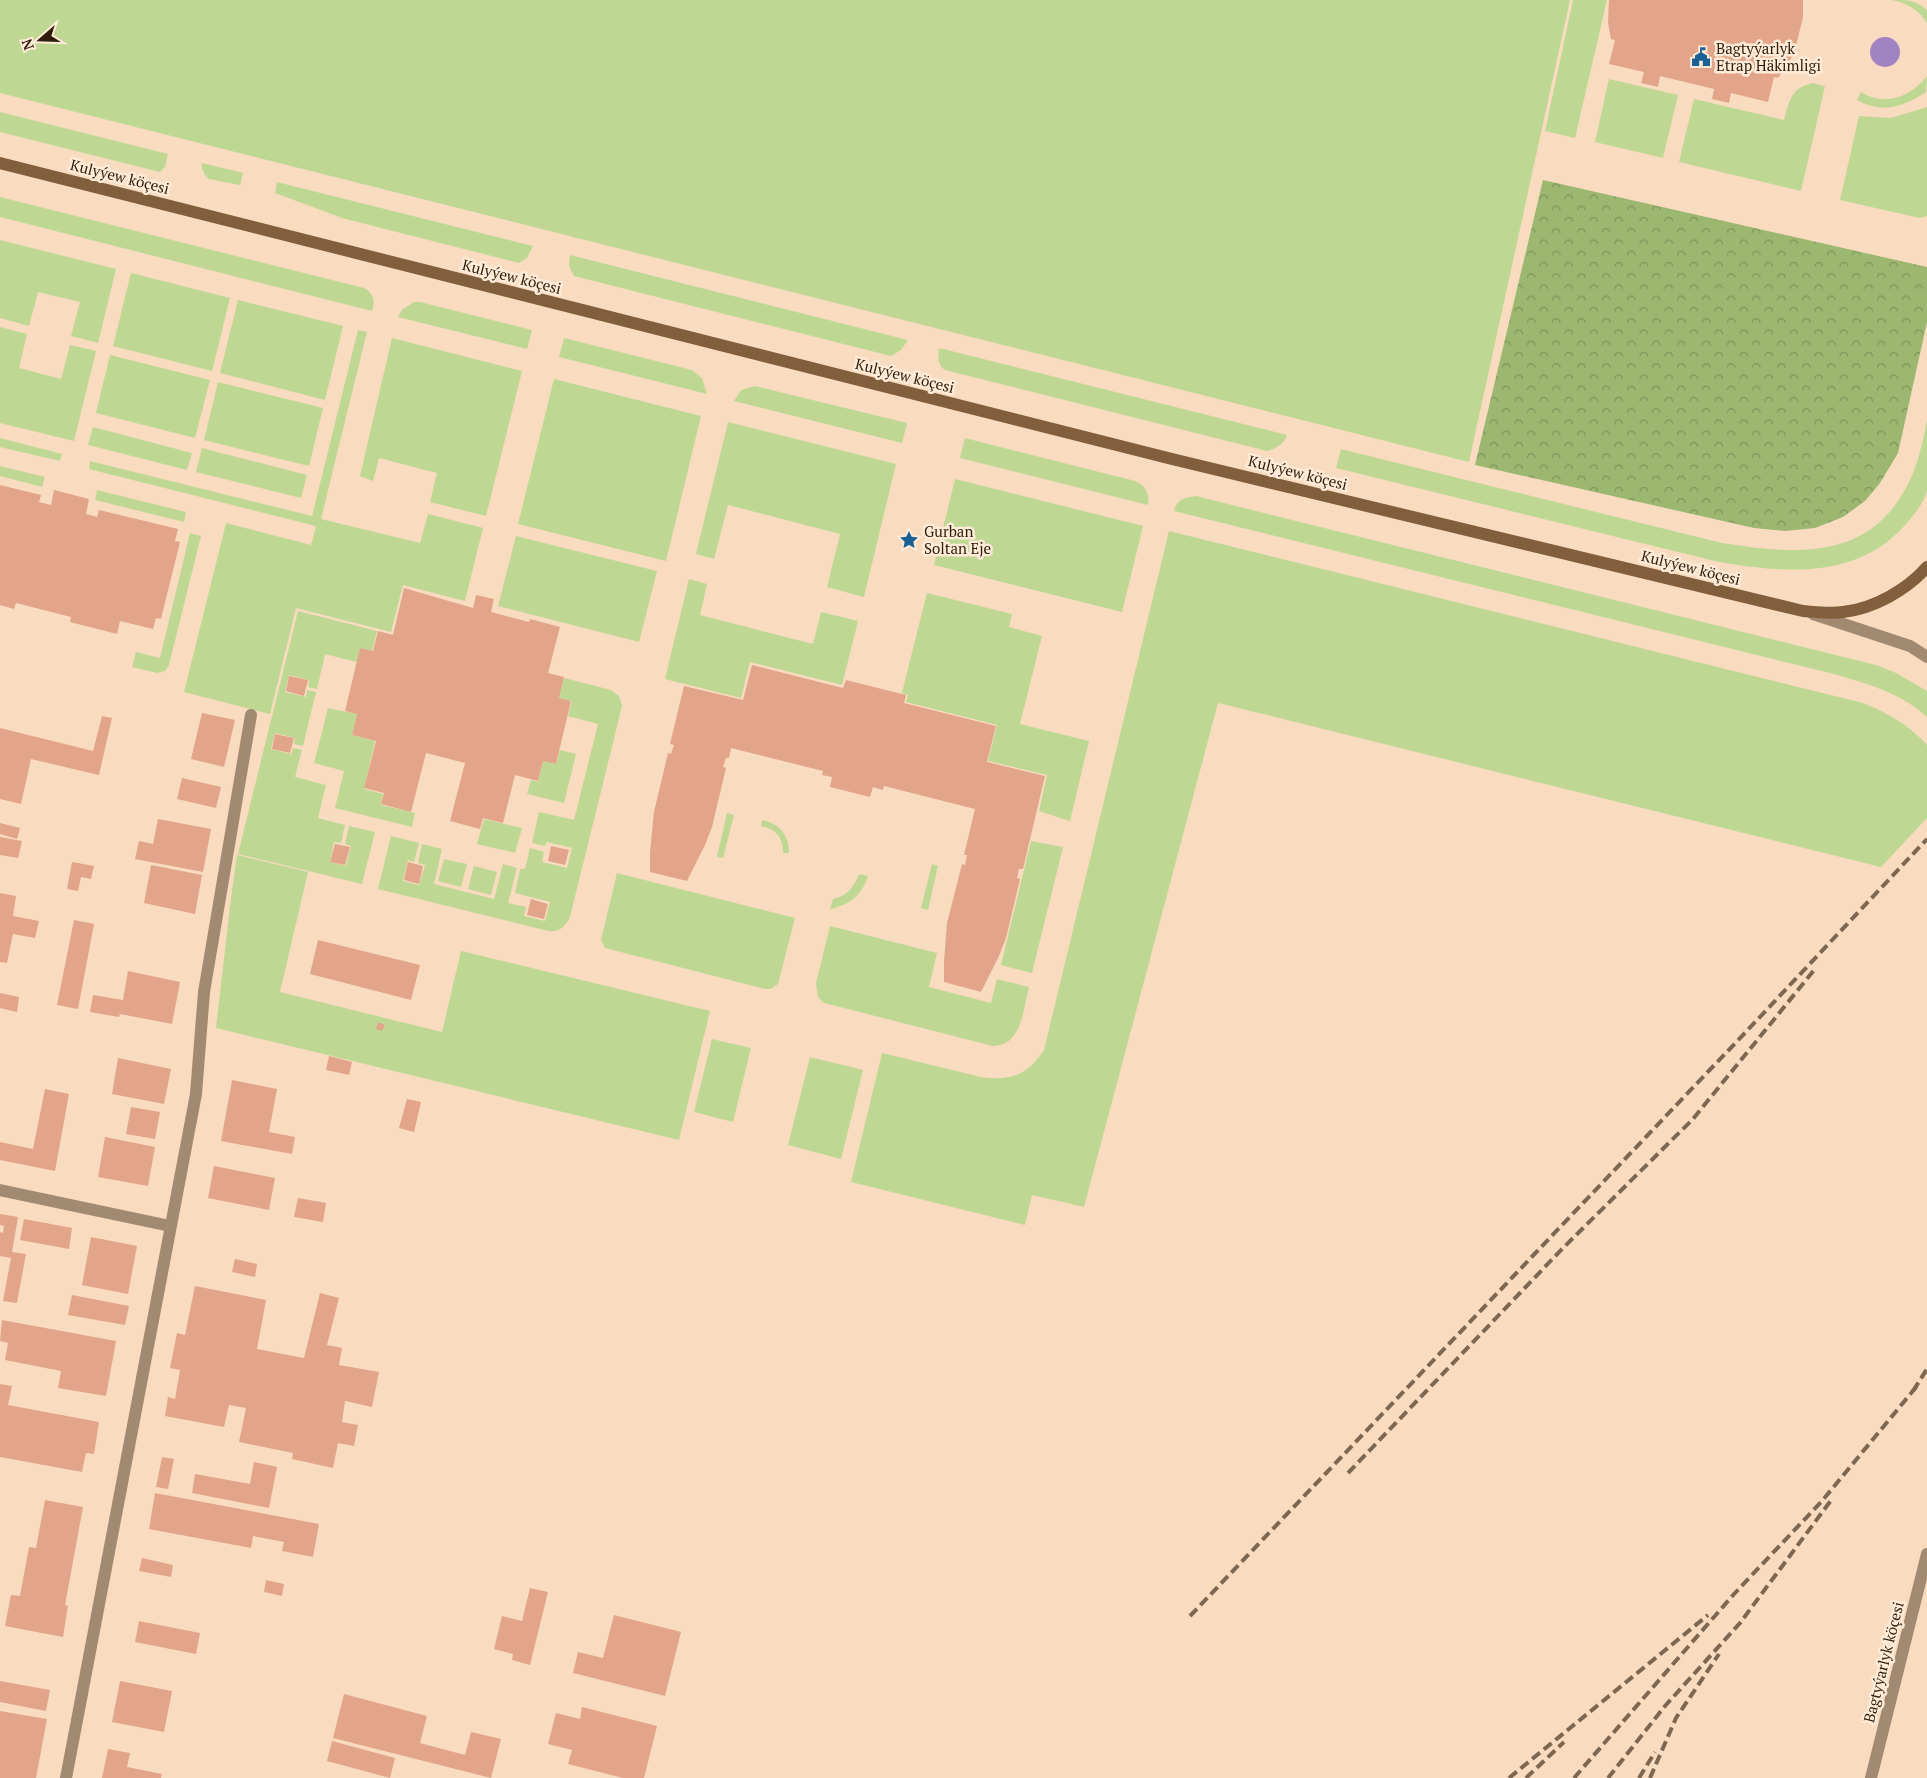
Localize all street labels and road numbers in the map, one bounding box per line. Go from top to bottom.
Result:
street label: Kulyýew köçesi [68,154,172,198]
street label: Kulyýew köçesi [460,254,564,298]
street label: Kulyýew köçesi [853,353,957,397]
street label: Kulyýew köçesi [1246,450,1350,494]
street label: Kulyýew köçesi [1639,545,1743,589]
street label: Bagtyýarlyk köçesi [1858,1600,1908,1724]

